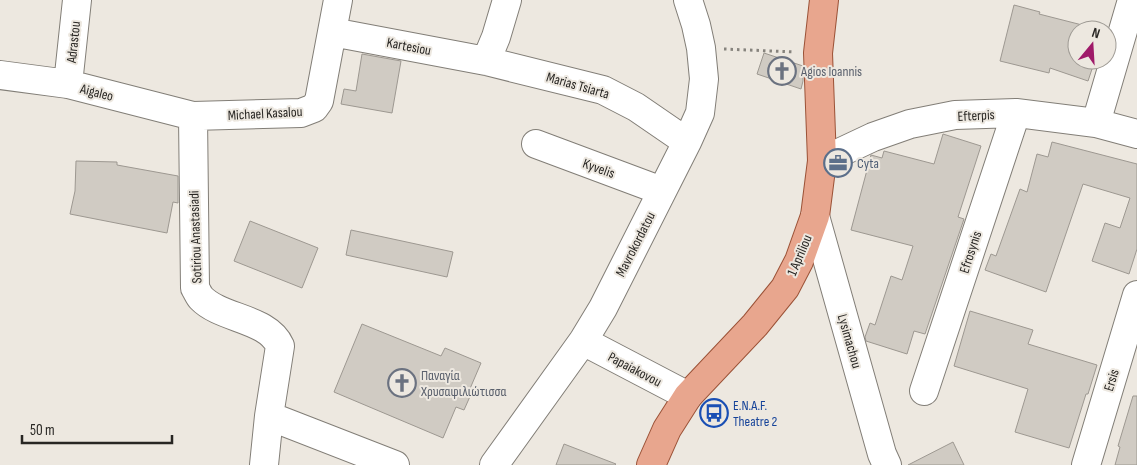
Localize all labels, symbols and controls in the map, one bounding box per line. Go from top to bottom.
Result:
street label: Adrastou [63,20,84,65]
north arrow [1067,20,1117,70]
text: N [1090,24,1102,42]
street label: Kartesiou [385,34,433,59]
church icon: Agios Ioannis [767,56,797,86]
place label: Agios Ioannis [800,63,862,80]
street label: Marias Tsiarta [544,68,611,103]
street label: Aigaleo [78,80,115,105]
street label: Michael Kasalou [227,103,303,124]
street label: Efterpis [957,106,995,125]
office icon: Cyta [823,148,853,178]
street label: Kyvelis [580,155,617,182]
place label: Cyta [857,155,879,172]
street label: Sotiriou Anastasiadi [185,190,206,284]
street label: Mavrokordatou [612,209,659,279]
street label: Efrosynis [956,229,985,275]
street label: 1 Apriliou [783,232,816,278]
street label: Lysimachou [834,312,865,370]
street label: Papaiakovou [605,348,665,391]
place label: Παναγία Χρυσαφιλιώτισσα [420,367,506,400]
street label: Ersis [1100,367,1123,393]
church icon: Παναγία Χρυσαφιλιώτισσα [387,368,417,398]
place label: E.N.A.F. Theatre 2 [733,397,777,430]
bus stop icon: E.N.A.F. Theatre 2 [699,398,729,428]
scale bar [22,412,172,444]
text: 50 m [30,421,55,440]

